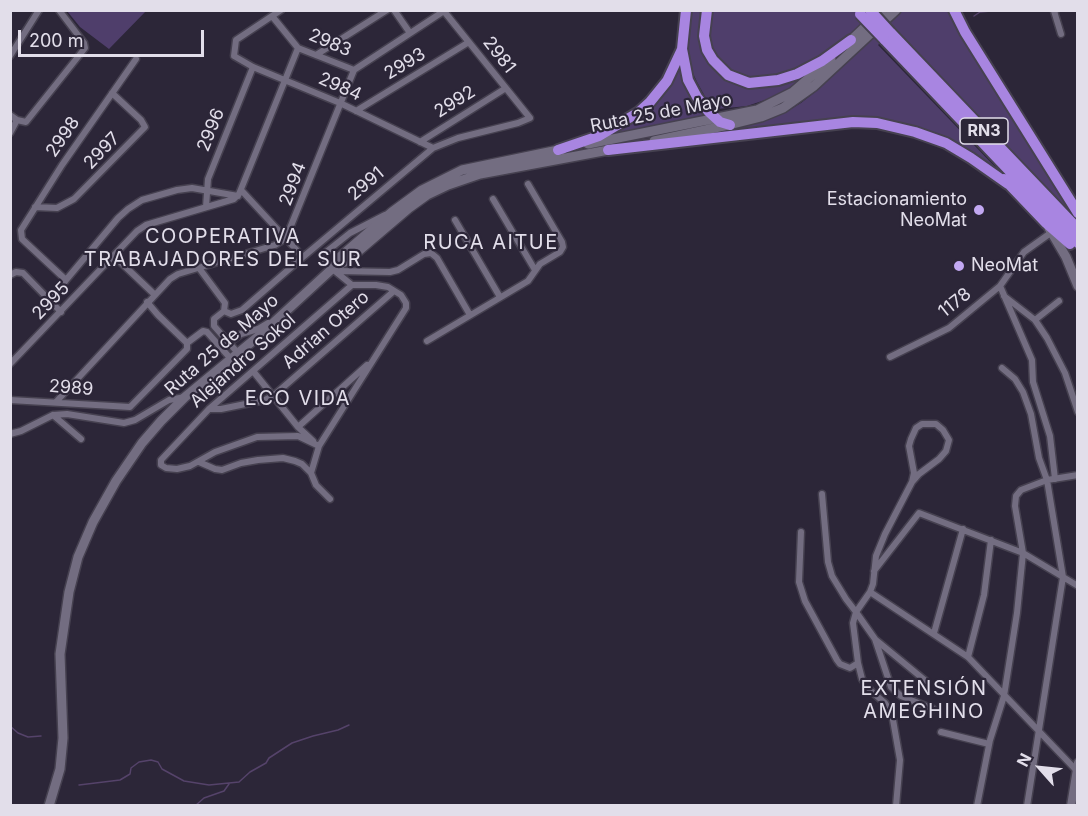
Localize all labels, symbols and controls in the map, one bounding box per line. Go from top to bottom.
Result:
scale bar [21,18,207,56]
street label: 2983 [305,24,355,62]
text: 200 m [29,30,84,51]
street label: 2981 [478,32,520,78]
street label: 2993 [380,43,430,85]
street label: 2984 [315,68,365,106]
street label: 2992 [431,81,479,123]
street label: Ruta 25 de Mayo [588,89,734,137]
street label: 2996 [193,105,229,155]
street label: 2998 [41,113,85,161]
road number: RN3 [960,118,1008,144]
street label: 2997 [79,128,125,174]
street label: 2994 [275,159,311,209]
street label: 2991 [343,163,389,205]
place label: Estacionamiento NeoMat [827,189,967,232]
marker: Estacionamiento NeoMat [972,203,986,217]
district label: COOPERATIVA TRABAJADORES DEL SUR [84,225,362,272]
district label: RUCA AITUE [423,231,559,255]
place label: NeoMat [971,255,1038,277]
marker: NeoMat [952,259,966,273]
street label: 2995 [28,278,74,324]
street label: 1178 [934,283,976,323]
street label: Adrian Otero [278,286,374,374]
street label: Ruta 25 de Mayo [161,290,283,400]
street label: Alejandro Sokol [186,309,300,413]
street label: 2989 [48,376,94,400]
district label: ECO VIDA [245,387,351,411]
district label: EXTENSIÓN AMEGHINO [861,677,987,724]
north arrow [1010,738,1070,798]
text: N [1012,750,1036,770]

